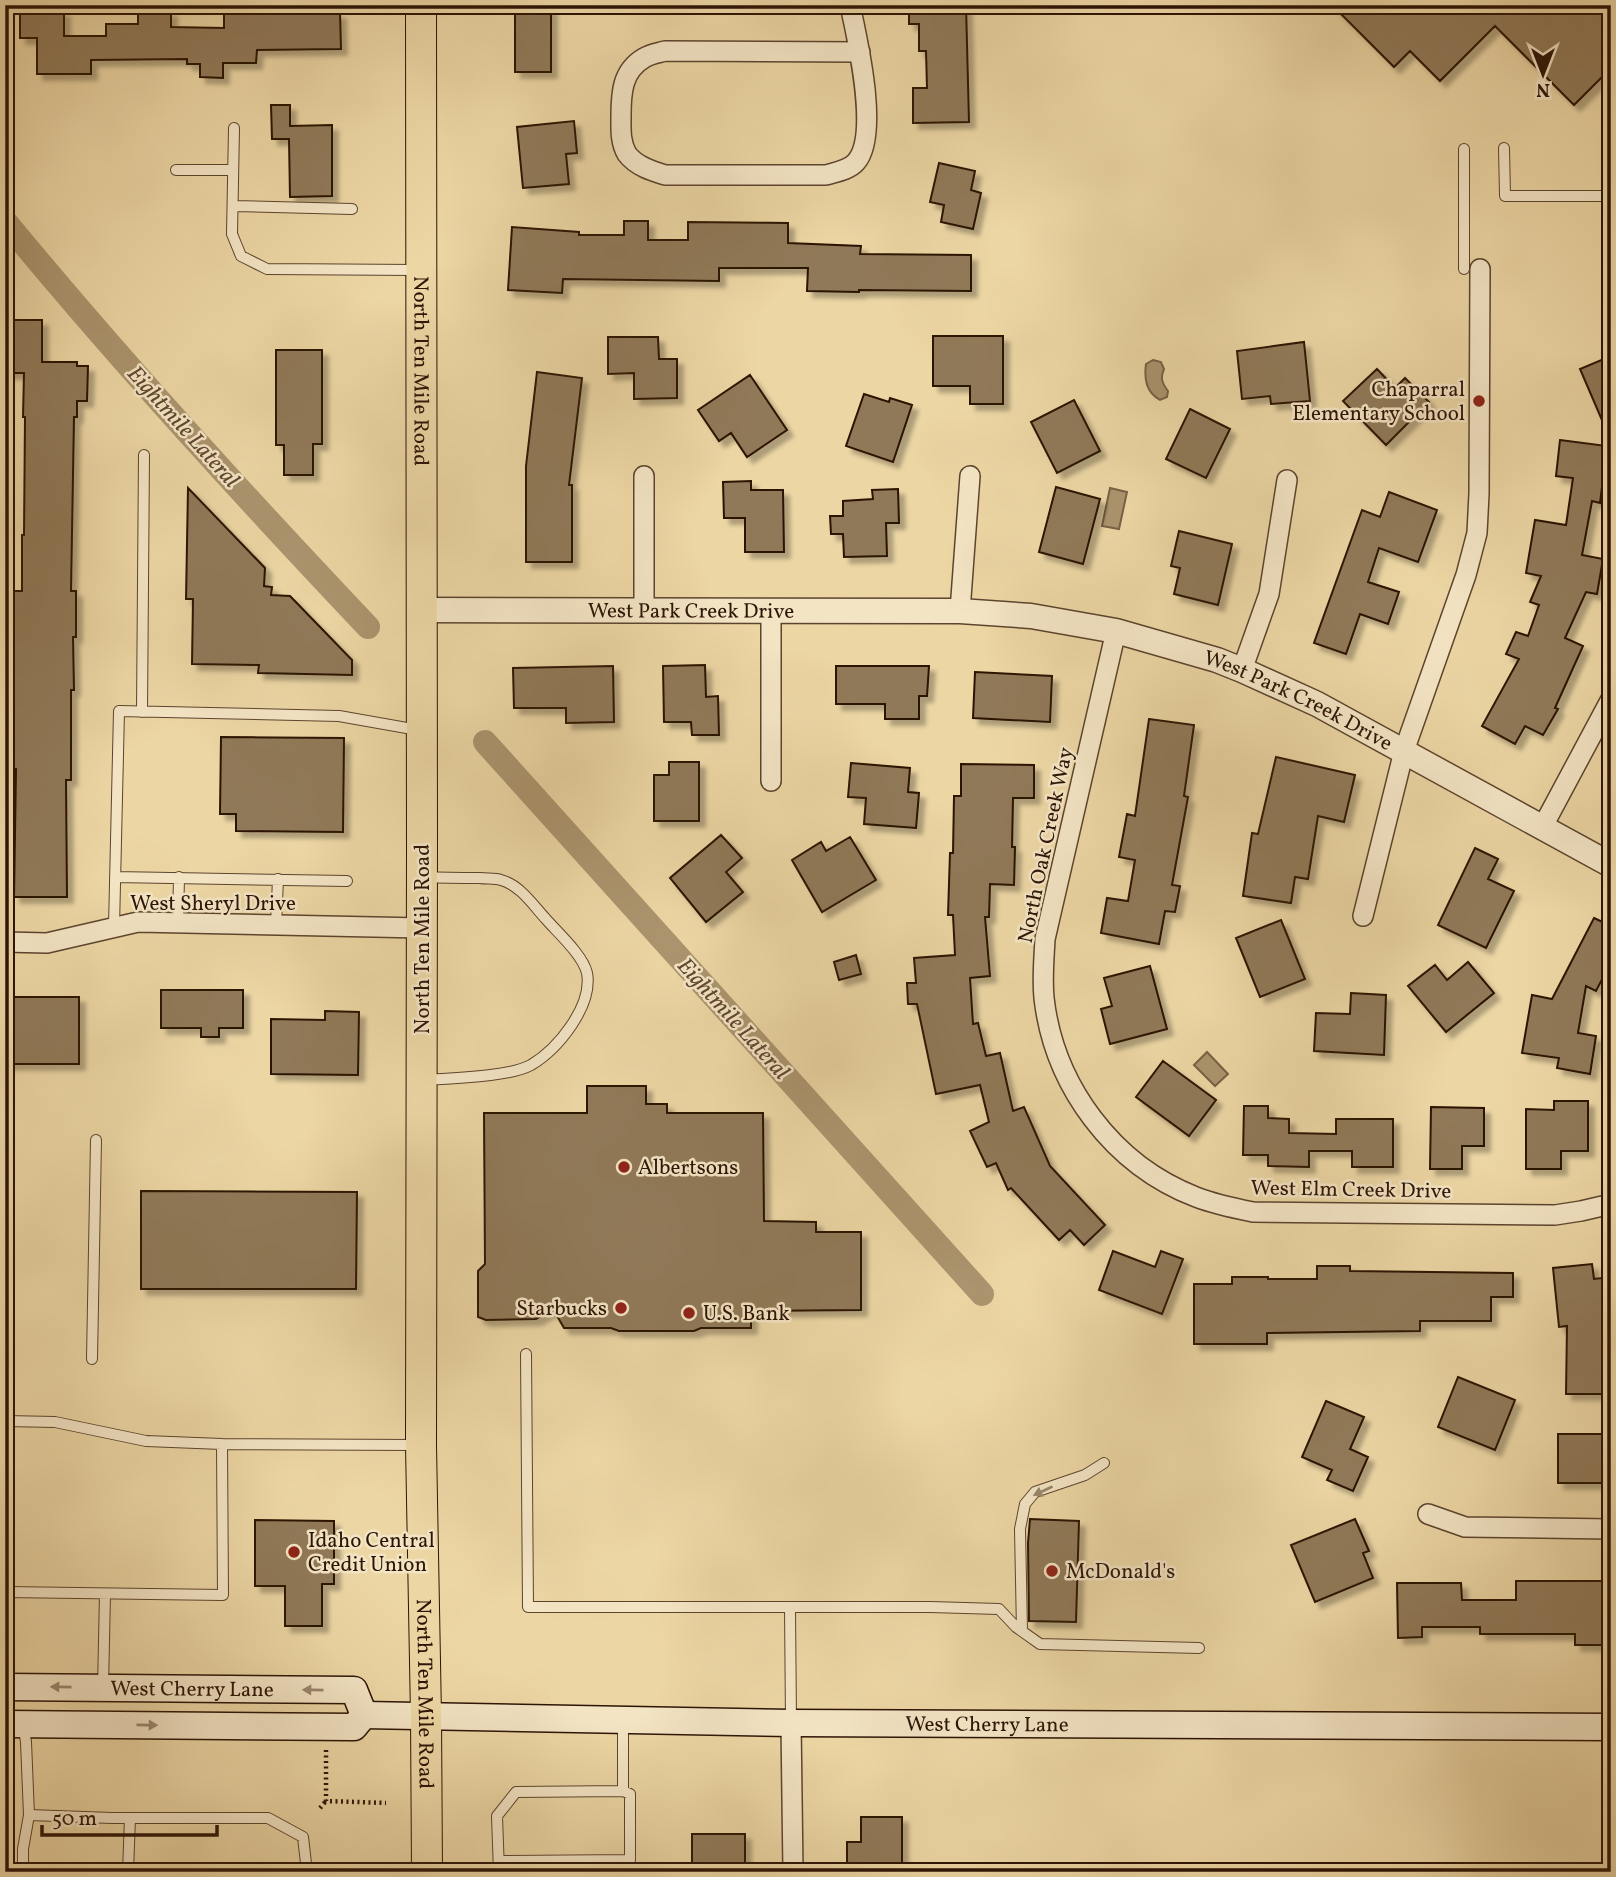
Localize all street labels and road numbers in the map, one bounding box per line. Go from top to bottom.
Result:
street label: North Ten Mile Road [405,276,435,466]
street label: West Park Creek Drive [588,597,794,627]
street label: West Park Creek Drive [1200,644,1397,759]
street label: North Oak Creek Way [1012,744,1082,946]
street label: North Ten Mile Road [409,844,438,1034]
street label: West Sheryl Drive [130,890,296,919]
street label: West Elm Creek Drive [1250,1174,1452,1207]
street label: North Ten Mile Road [408,1599,439,1789]
street label: West Cherry Lane [110,1675,274,1705]
street label: West Cherry Lane [905,1711,1069,1740]

